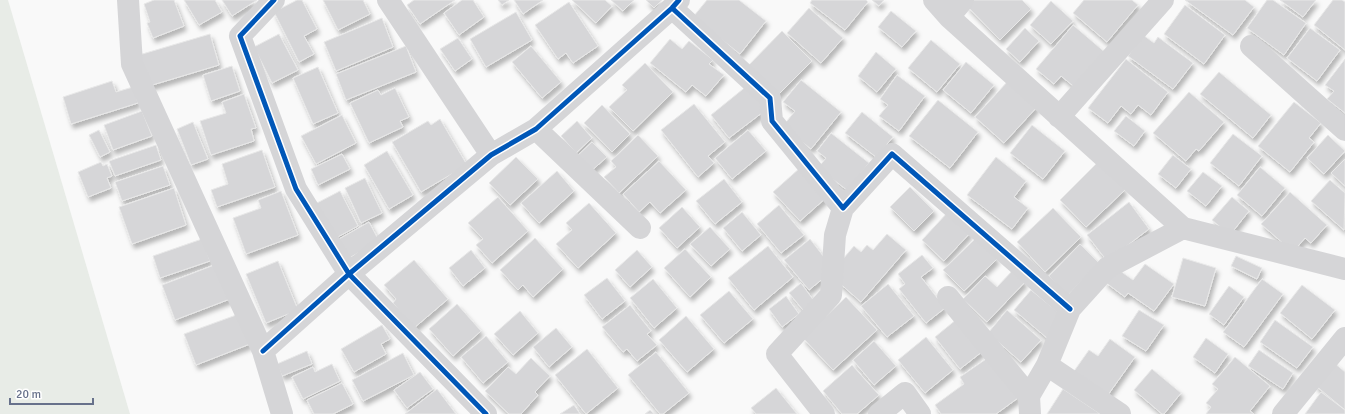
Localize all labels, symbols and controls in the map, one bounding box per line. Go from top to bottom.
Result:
scale bar [10,380,93,406]
text: 20 m [16,387,41,402]

